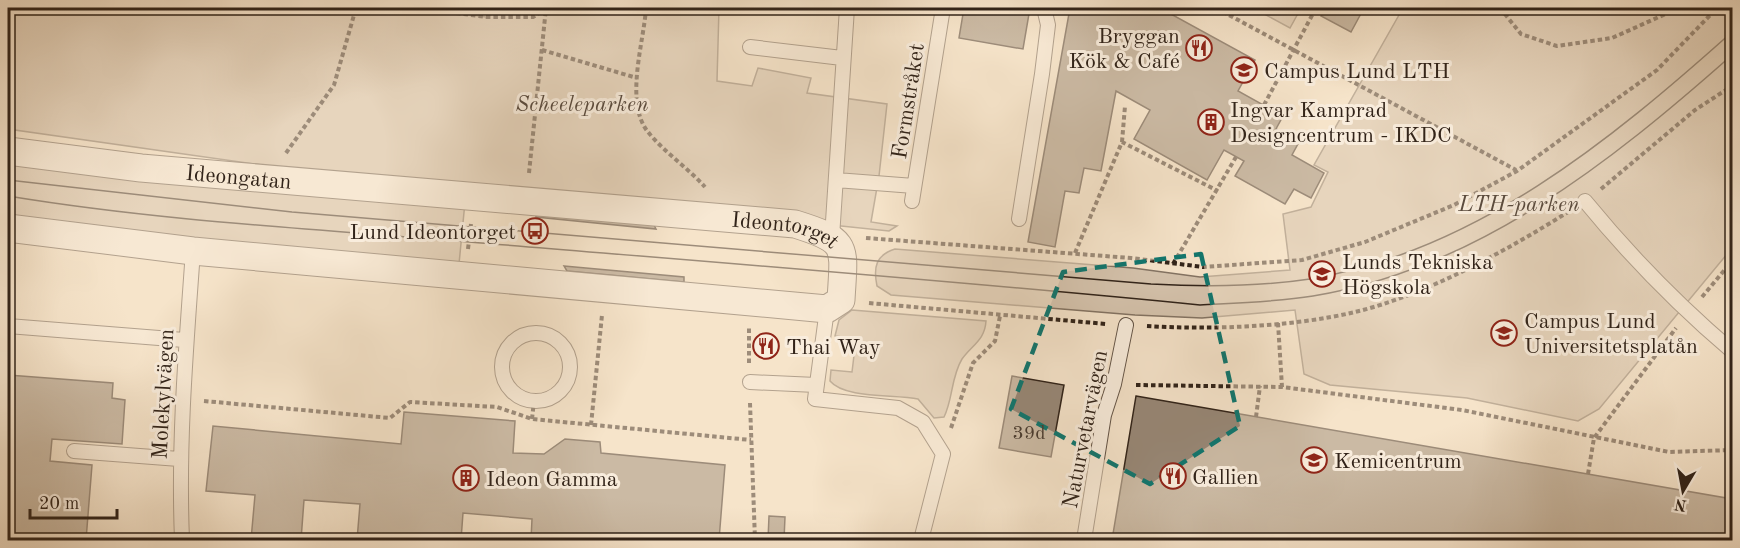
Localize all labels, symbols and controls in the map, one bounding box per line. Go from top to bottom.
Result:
place label: Bryggan Kök & Café [1068,26,1180,73]
restaurant icon: Bryggan Kök & Café [1184,33,1214,63]
street label: Formstråket [889,42,929,161]
school or university icon: Campus Lund LTH [1229,55,1259,85]
place label: Campus Lund LTH [1264,61,1450,83]
park label: Scheeleparken [515,94,649,116]
place label: Ingvar Kamprad Designcentrum - IKDC [1230,100,1452,147]
building icon: Ingvar Kamprad Designcentrum - IKDC [1196,107,1226,137]
street label: Ideongatan [184,163,292,194]
park label: LTH-parken [1457,194,1580,216]
street label: Ideontorget [730,210,843,253]
bus stop icon: Lund Ideontorget [520,216,550,246]
place label: Lund Ideontorget [350,222,516,244]
place label: Lunds Tekniska Högskola [1342,252,1493,299]
school or university icon: Lunds Tekniska Högskola [1307,259,1337,289]
place label: Campus Lund Universitetsplatån [1524,311,1698,358]
school or university icon: Campus Lund Universitetsplatån [1489,318,1519,348]
street label: Molekylvägen [150,328,178,460]
restaurant icon: Thai Way [751,331,781,361]
place label: Thai Way [786,337,881,359]
street label: Naturvetarvägen [1060,348,1112,511]
house number: 39d [1012,424,1046,444]
school or university icon: Kemicentrum [1299,445,1329,475]
place label: Kemicentrum [1334,451,1462,473]
restaurant icon: Gallien [1158,461,1188,491]
north arrow [1653,461,1713,521]
building icon: Ideon Gamma [451,463,481,493]
place label: Gallien [1192,467,1259,489]
place label: Ideon Gamma [486,469,618,491]
scale bar [30,482,117,520]
text: 20 m [39,495,79,513]
text: N [1673,495,1688,513]

